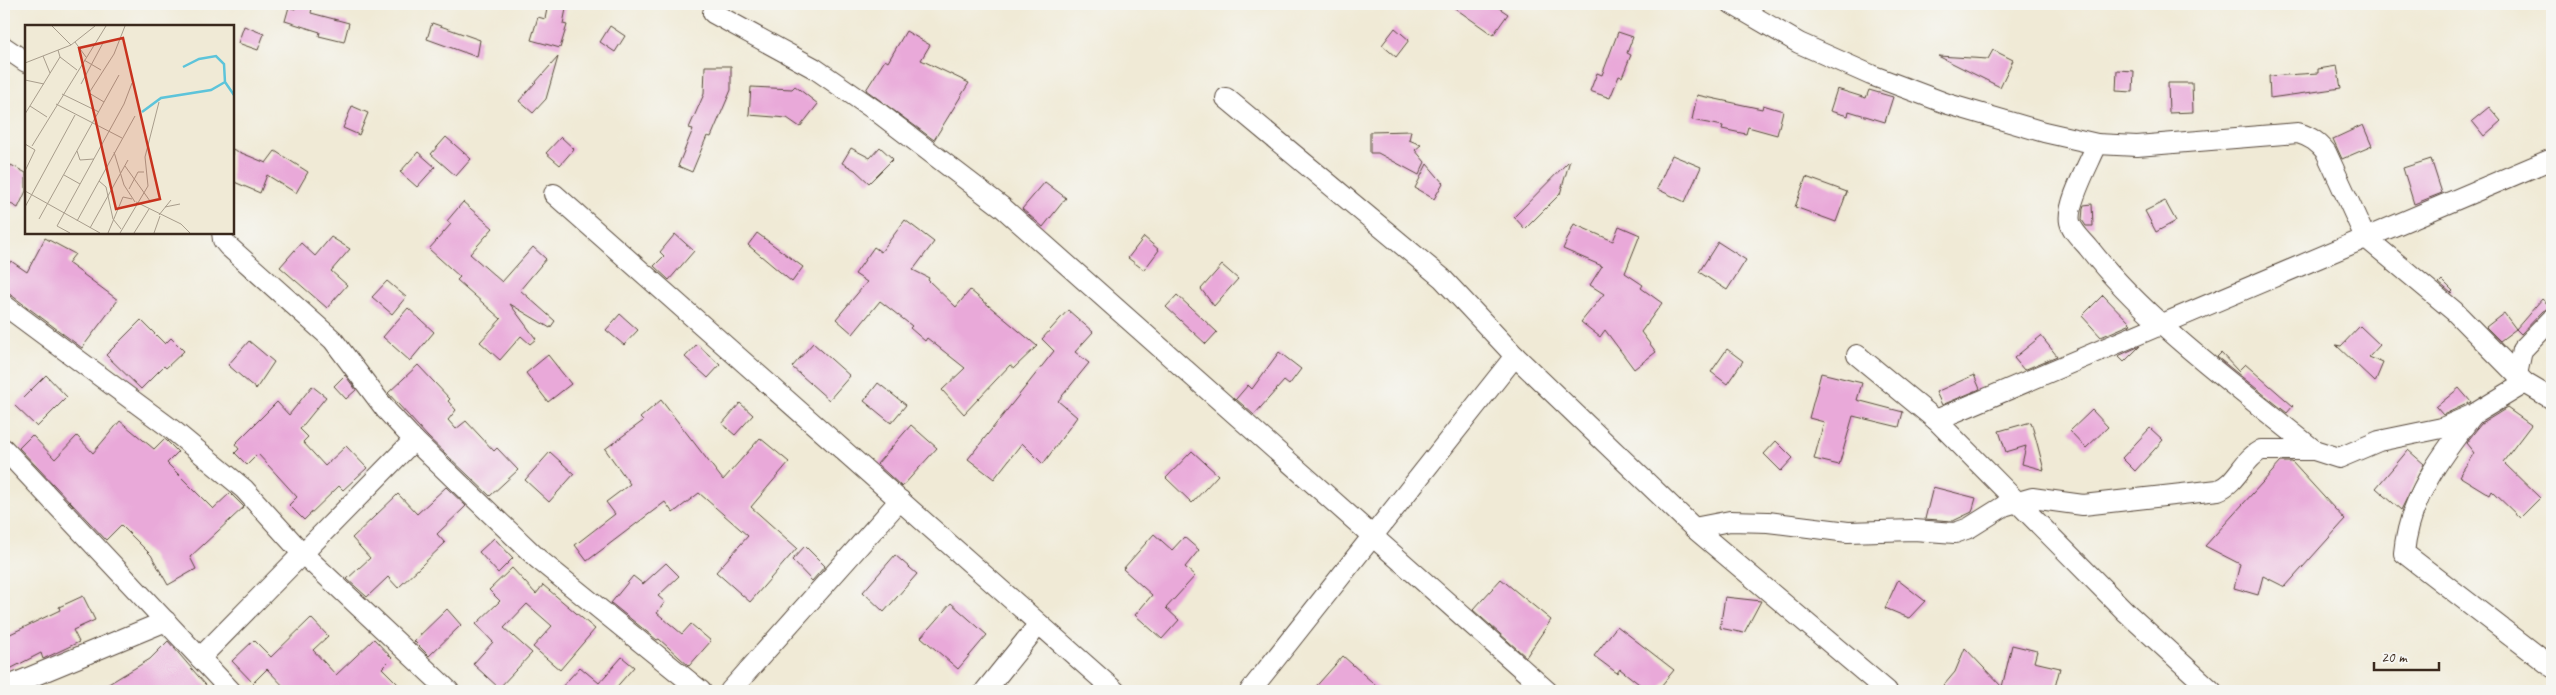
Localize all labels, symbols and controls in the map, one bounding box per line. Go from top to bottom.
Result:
inset map [25,25,234,234]
scale bar [2374,640,2438,672]
text: 20 m [2381,648,2408,667]

